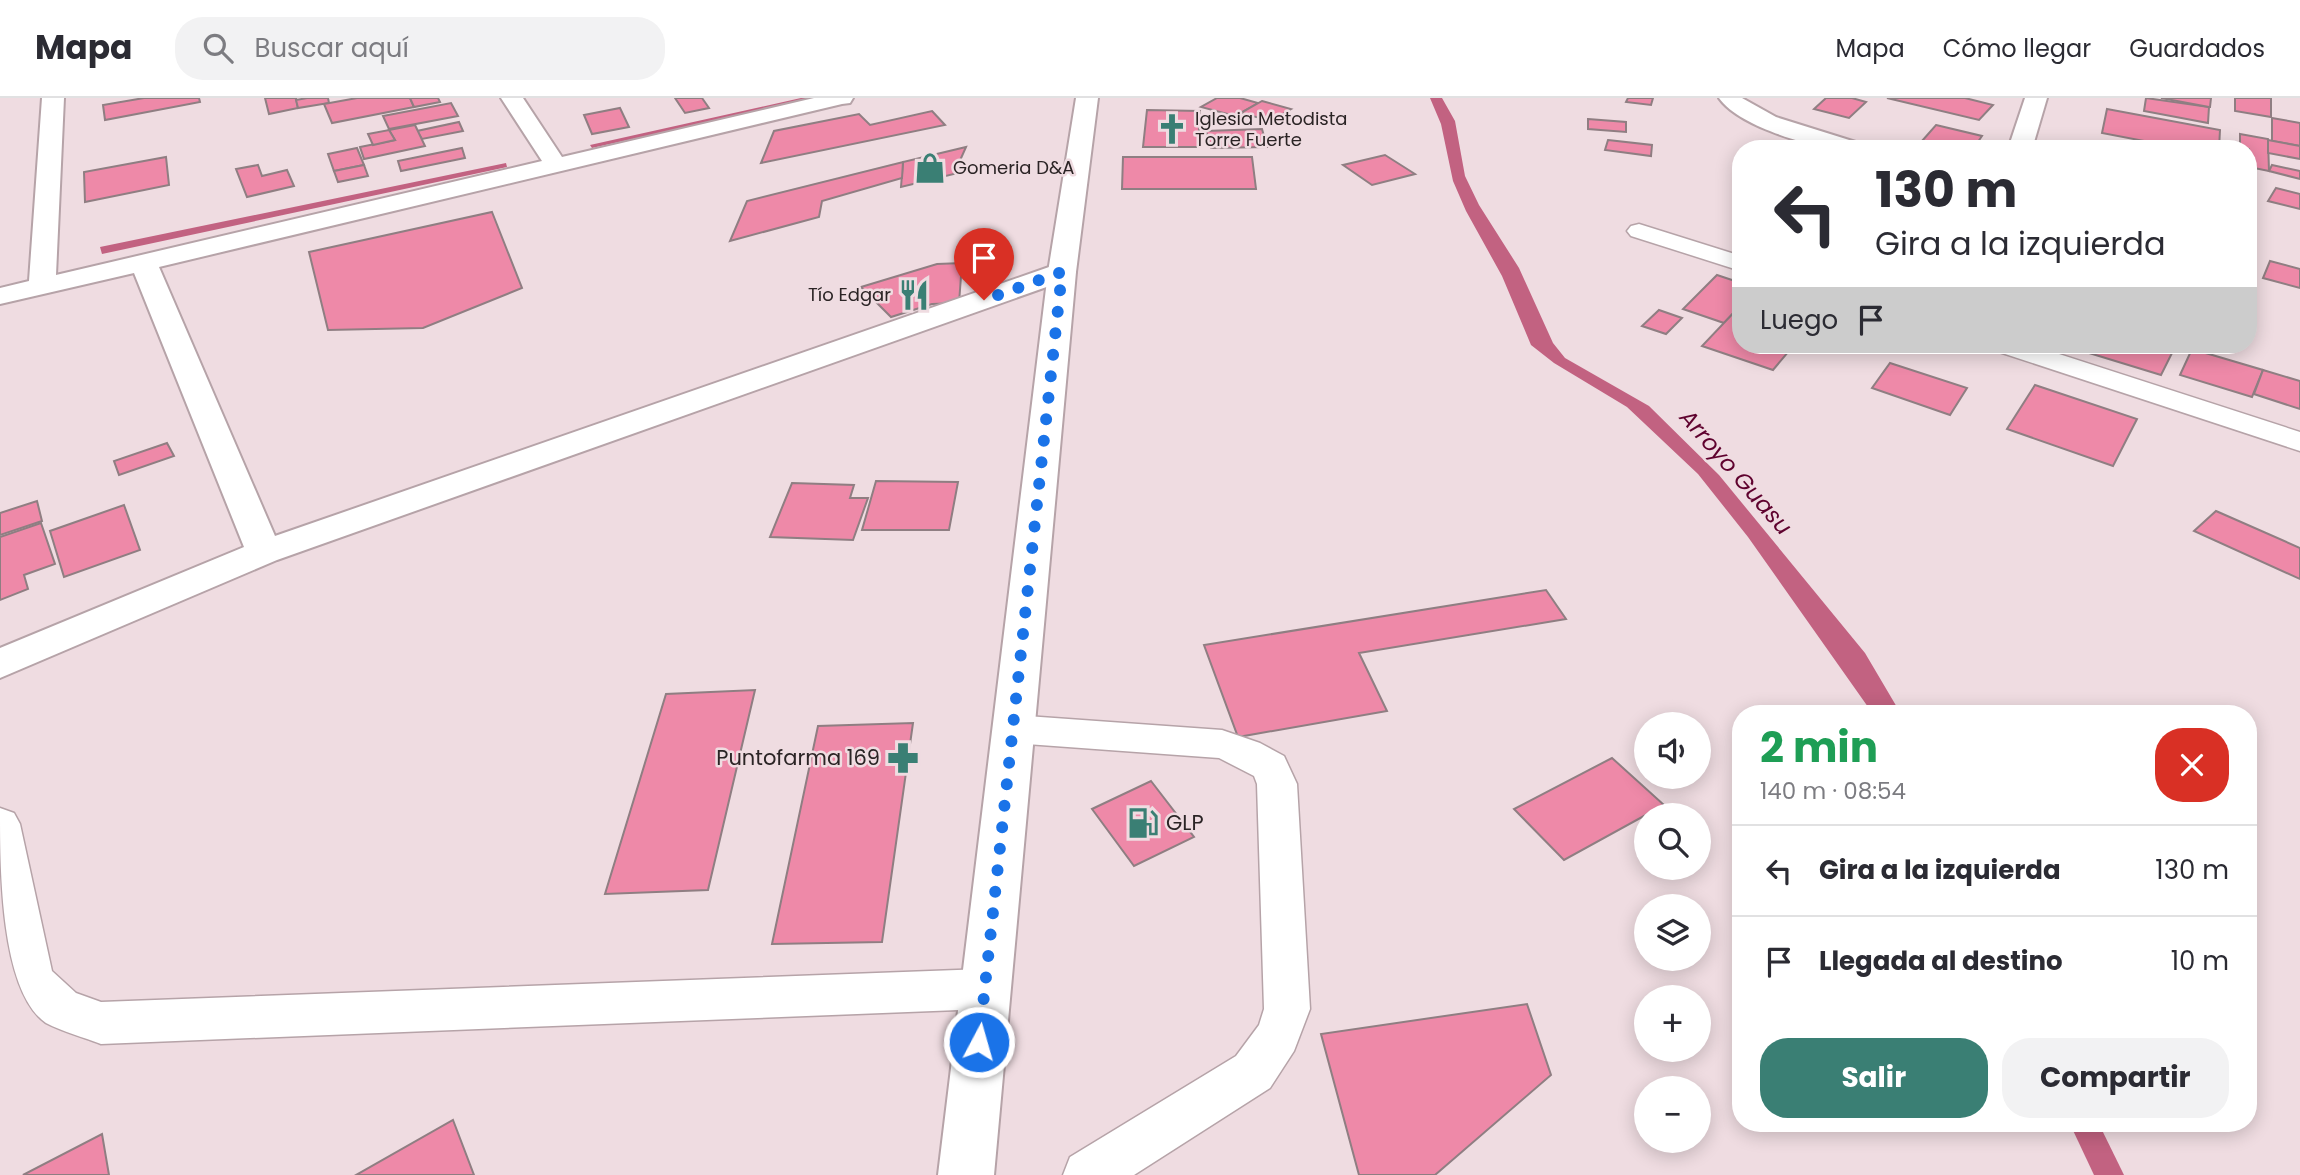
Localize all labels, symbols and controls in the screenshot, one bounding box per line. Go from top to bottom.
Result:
search box [175,17,665,80]
text: Mapa [35,24,133,71]
icon: search [199,29,237,67]
text: Buscar aquí [255,30,409,66]
text: Mapa [1835,32,1905,65]
text: Cómo llegar [1943,32,2091,65]
text: Guardados [2129,32,2265,65]
place label: Iglesia Metodista Torre Fuerte [1195,106,1347,152]
church icon: Iglesia Metodista Torre Fuerte [1155,112,1189,146]
shop icon: Gomeria D&A [913,151,947,185]
place label: Gomeria D&A [953,155,1075,180]
text: 130 m [1875,156,2017,224]
icon: left [1760,168,1851,259]
text: Gira a la izquierda [1875,221,2166,266]
pin [954,228,1014,300]
icon: arrive [965,239,1003,277]
restaurant icon: Tío Edgar [897,278,931,312]
place label: Tío Edgar [808,282,891,307]
icon: arrive [1852,301,1890,339]
text: Luego [1760,302,1838,338]
water label: Arroyo Guasu [1672,402,1800,542]
map controls [1634,712,1711,1153]
button: sound [1634,712,1711,789]
text: 2 min [1760,718,1878,777]
button: close [2155,728,2229,802]
pharmacy icon: Puntofarma 169 [886,741,920,775]
place label: Puntofarma 169 [716,743,880,772]
text: 140 m · 08:54 [1760,775,1906,807]
button: search [1634,803,1711,880]
fuel station icon: GLP [1126,806,1160,840]
place label: GLP [1166,808,1204,837]
icon: left [1760,852,1798,890]
text: Gira a la izquierda [1819,852,2061,888]
text: 130 m [2155,852,2229,888]
button: layers [1634,894,1711,971]
icon: arrive [1760,943,1798,981]
text: Llegada al destino [1819,943,2063,979]
text: 10 m [2171,943,2229,979]
button: + [1634,985,1711,1062]
position arrow [942,1005,1016,1079]
button: Salir [1760,1038,1988,1118]
button: Compartir [2002,1038,2229,1118]
button: − [1634,1076,1711,1153]

